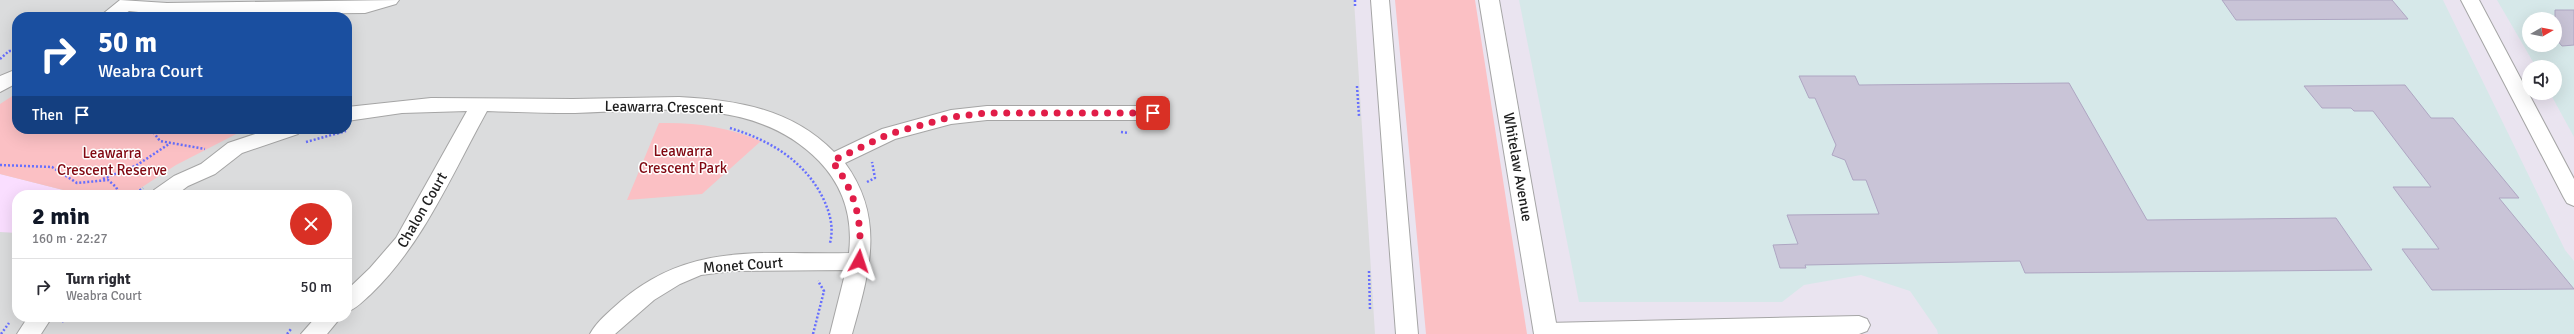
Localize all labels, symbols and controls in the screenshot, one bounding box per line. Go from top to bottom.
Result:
north arrow [2522,12,2562,52]
map controls [2522,12,2562,100]
text: 50 m [98,26,157,60]
icon: right [32,28,84,80]
text: Weabra Court [98,60,203,82]
button: sound [2522,60,2562,100]
pin [1136,96,1170,130]
street label: Leawarra Crescent [604,97,724,117]
icon: arrive [1142,102,1164,124]
icon: arrive [71,104,93,126]
text: Then [32,106,63,124]
street label: Whitelaw Avenue [1500,111,1536,223]
park label: Leawarra Crescent Park [639,142,728,177]
park label: Leawarra Crescent Reserve [57,144,167,179]
street label: Chalon Court [393,169,451,251]
text: 2 min [32,201,90,231]
button: close [290,203,332,245]
text: 160 m · 22:27 [32,231,108,247]
position arrow [838,240,880,282]
street label: Monet Court [702,253,784,277]
text: Turn right [66,270,131,288]
icon: right [32,276,54,298]
text: 50 m [301,278,332,296]
text: Weabra Court [66,288,142,304]

